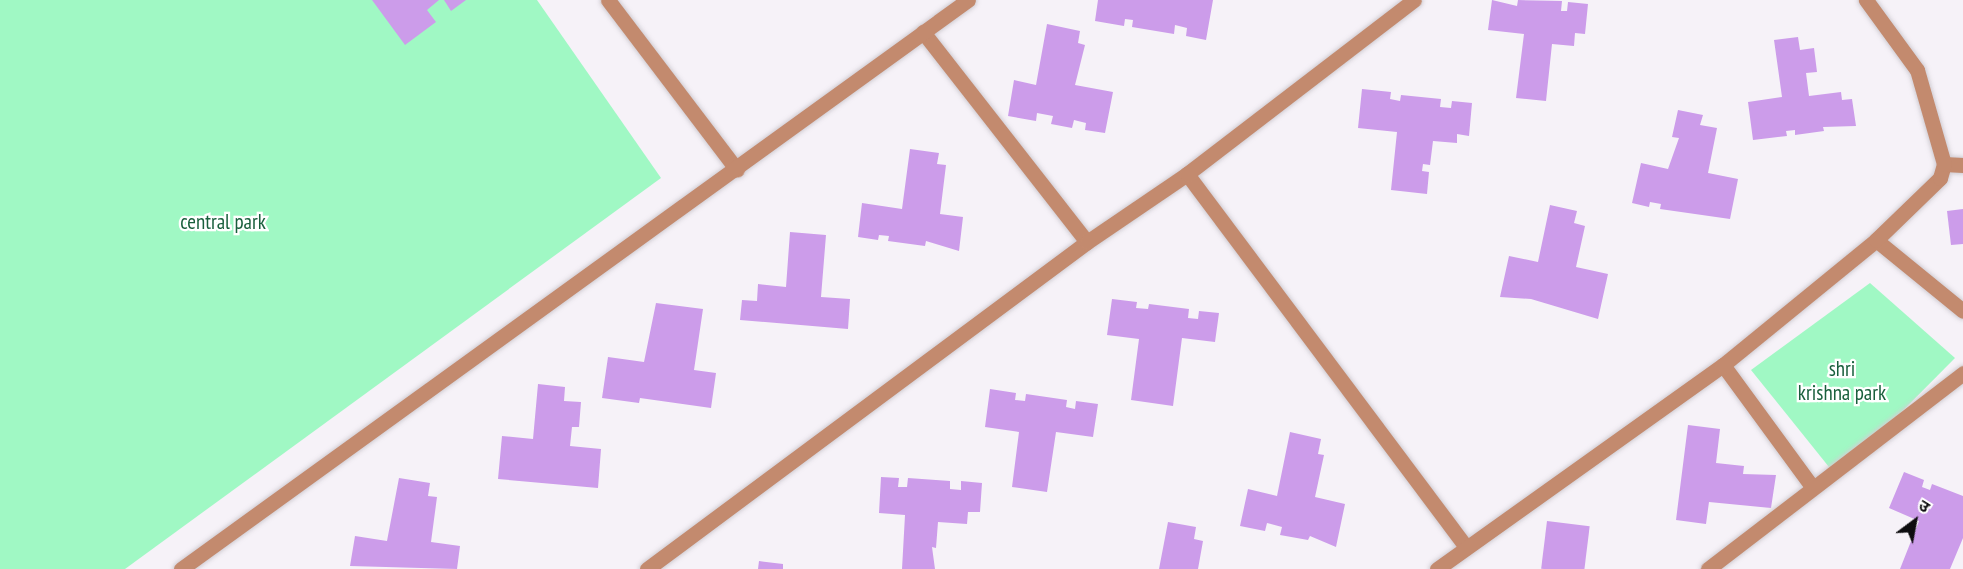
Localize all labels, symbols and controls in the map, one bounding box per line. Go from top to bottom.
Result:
park label: central park [180,209,266,235]
park label: shri krishna park [1798,356,1886,406]
north arrow [1885,491,1945,551]
text: उ [1915,495,1934,517]

